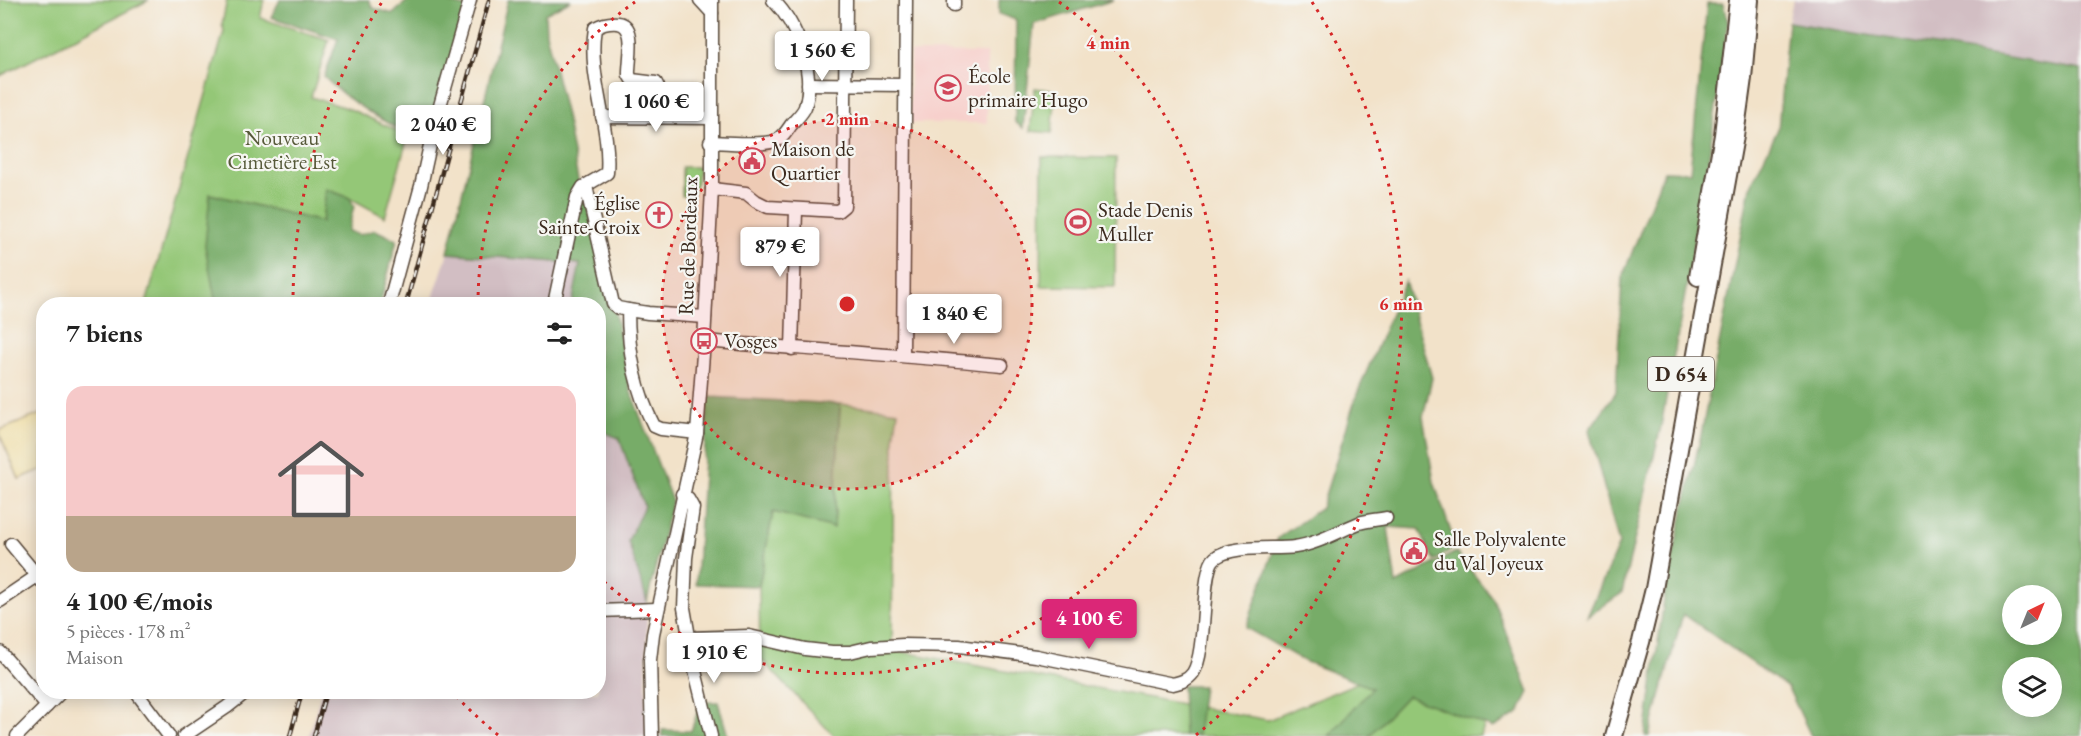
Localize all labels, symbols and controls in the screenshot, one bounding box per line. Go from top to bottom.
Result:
pin: 1 560 € [767,31,877,82]
text: 4 min [1086,31,1130,54]
text: 1 560 € [789,37,855,63]
place label: École primaire Hugo [968,62,1088,113]
school or university icon: École primaire Hugo [933,73,963,103]
pin: 1 060 € [601,82,711,133]
text: 1 060 € [623,88,689,114]
pin: 2 040 € [388,105,498,156]
text: 2 min [825,107,869,130]
text: 2 040 € [410,111,476,137]
park label: Nouveau Cimetière Est [227,124,337,175]
place label: Maison de Quartier [771,135,854,187]
public building icon: Maison de Quartier [737,146,767,176]
street label: Rue de Bordeaux [672,176,703,316]
place label: Église Sainte-Croix [539,189,640,240]
place label: Stade Denis Muller [1098,196,1193,247]
church icon: Église Sainte-Croix [644,200,674,230]
sports icon: Stade Denis Muller [1063,207,1093,237]
pin: 879 € [738,227,822,278]
text: 879 € [754,233,806,259]
text: 6 min [1379,292,1423,315]
centre of rings [837,294,857,314]
pin: 1 840 € [899,294,1009,345]
text: 1 840 € [921,300,987,326]
text: 7 biens [66,316,143,350]
icon: filters [543,317,576,350]
bus stop icon: Vosges [689,326,719,356]
place label: Vosges [724,327,778,354]
road number: D 654 [1648,357,1714,391]
icon: home [267,425,375,533]
place label: Salle Polyvalente du Val Joyeux [1434,525,1566,576]
public building icon: Salle Polyvalente du Val Joyeux [1399,536,1429,566]
text: 4 100 €/mois [66,584,213,618]
north arrow [2002,585,2062,645]
map controls [2002,585,2062,717]
pin: 4 100 € [1034,599,1144,650]
text: 4 100 € [1056,605,1122,631]
text: 5 pièces · 178 m² [66,618,191,644]
pin: 1 910 € [659,633,769,684]
text: 1 910 € [681,639,747,665]
text: Maison [66,644,123,670]
button: layers [2002,657,2062,717]

